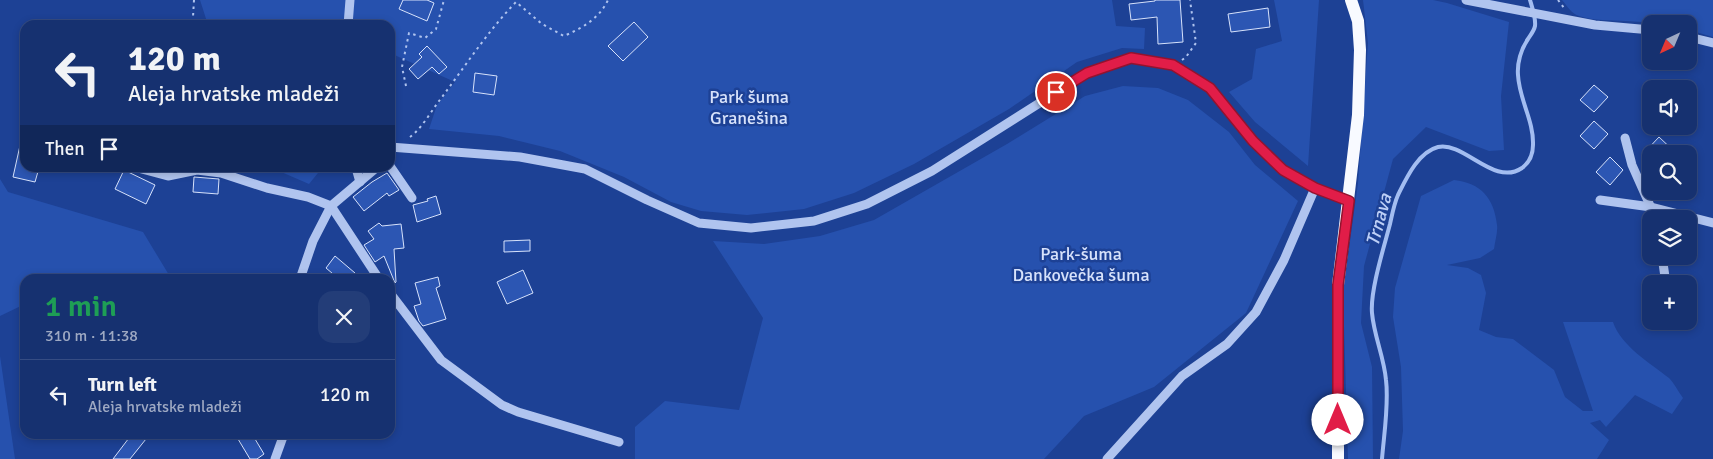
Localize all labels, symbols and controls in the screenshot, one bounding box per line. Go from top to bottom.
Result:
north arrow [1642,15,1698,70]
map controls [1642,15,1697,330]
text: 120 m [128,37,221,80]
icon: left [45,40,110,105]
pin [1035,71,1077,113]
icon: arrive [1042,78,1070,106]
text: Aleja hrvatske mladeži [128,80,340,107]
button: sound [1642,80,1697,135]
park label: Park šuma Granešina [709,86,789,129]
icon: arrive [95,135,123,163]
text: Then [45,137,85,161]
button: search [1642,145,1697,200]
water label: Trnava [1361,190,1398,249]
button: layers [1642,210,1697,265]
park label: Park-šuma Dankovečka šuma [1012,243,1150,286]
button: + [1642,275,1697,330]
text: 1 min [45,288,117,325]
button: close [318,291,370,343]
text: 310 m · 11:38 [45,326,138,346]
text: Turn left [88,373,157,397]
icon: left [45,381,73,409]
text: 120 m [320,383,370,407]
position arrow [1311,393,1363,445]
text: Aleja hrvatske mladeži [88,397,242,417]

